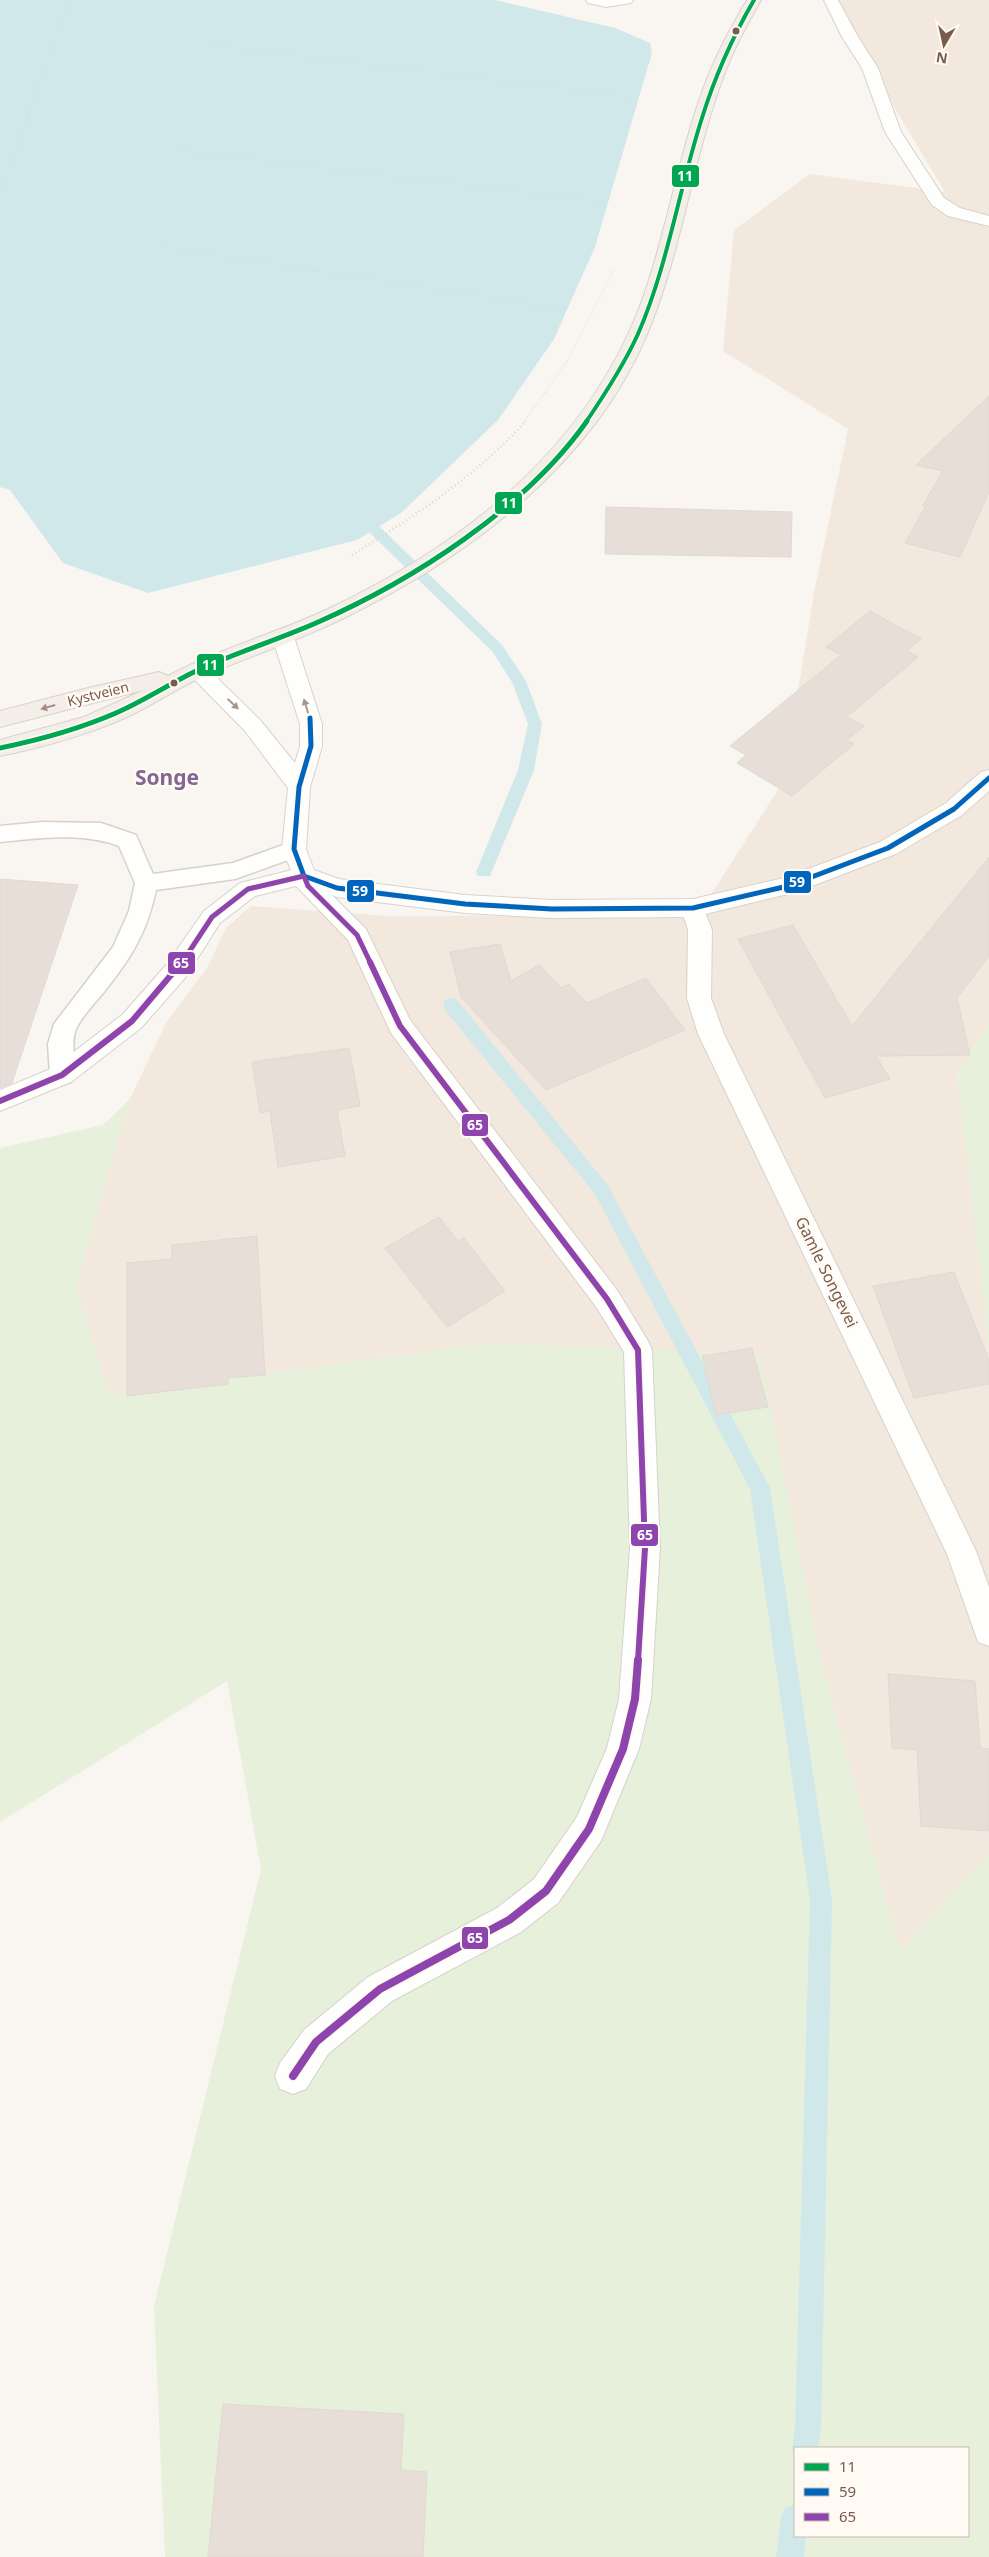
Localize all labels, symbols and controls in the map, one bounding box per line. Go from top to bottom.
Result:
north arrow [919,20,969,70]
unlabelled marker [731,26,741,36]
text: N [935,48,949,69]
line badge: 11 [671,164,700,188]
text: 11 [677,166,693,185]
line badge: 11 [494,491,523,515]
text: 11 [501,493,517,512]
line badge: 11 [196,653,225,677]
text: 11 [202,655,218,674]
street label: Kystveien [65,677,131,710]
unlabelled marker [169,678,179,688]
one-way arrow [226,698,238,710]
one-way arrow [302,698,310,713]
one-way arrow [40,703,55,711]
district label: Songe [135,763,199,791]
line badge: 59 [783,870,812,894]
text: 59 [789,872,805,891]
line badge: 59 [346,879,375,903]
text: 59 [352,881,368,900]
line badge: 65 [167,951,196,975]
text: 65 [173,953,189,972]
line badge: 65 [461,1113,489,1137]
text: 65 [467,1115,483,1134]
street label: Gamle Songevei [791,1213,863,1331]
line badge: 65 [630,1523,659,1547]
text: 65 [637,1525,653,1544]
line badge: 65 [461,1926,489,1950]
text: 65 [467,1928,483,1947]
legend [794,2447,969,2537]
text: 11 [839,2456,856,2476]
text: 59 [839,2481,856,2501]
text: 65 [839,2506,856,2526]

